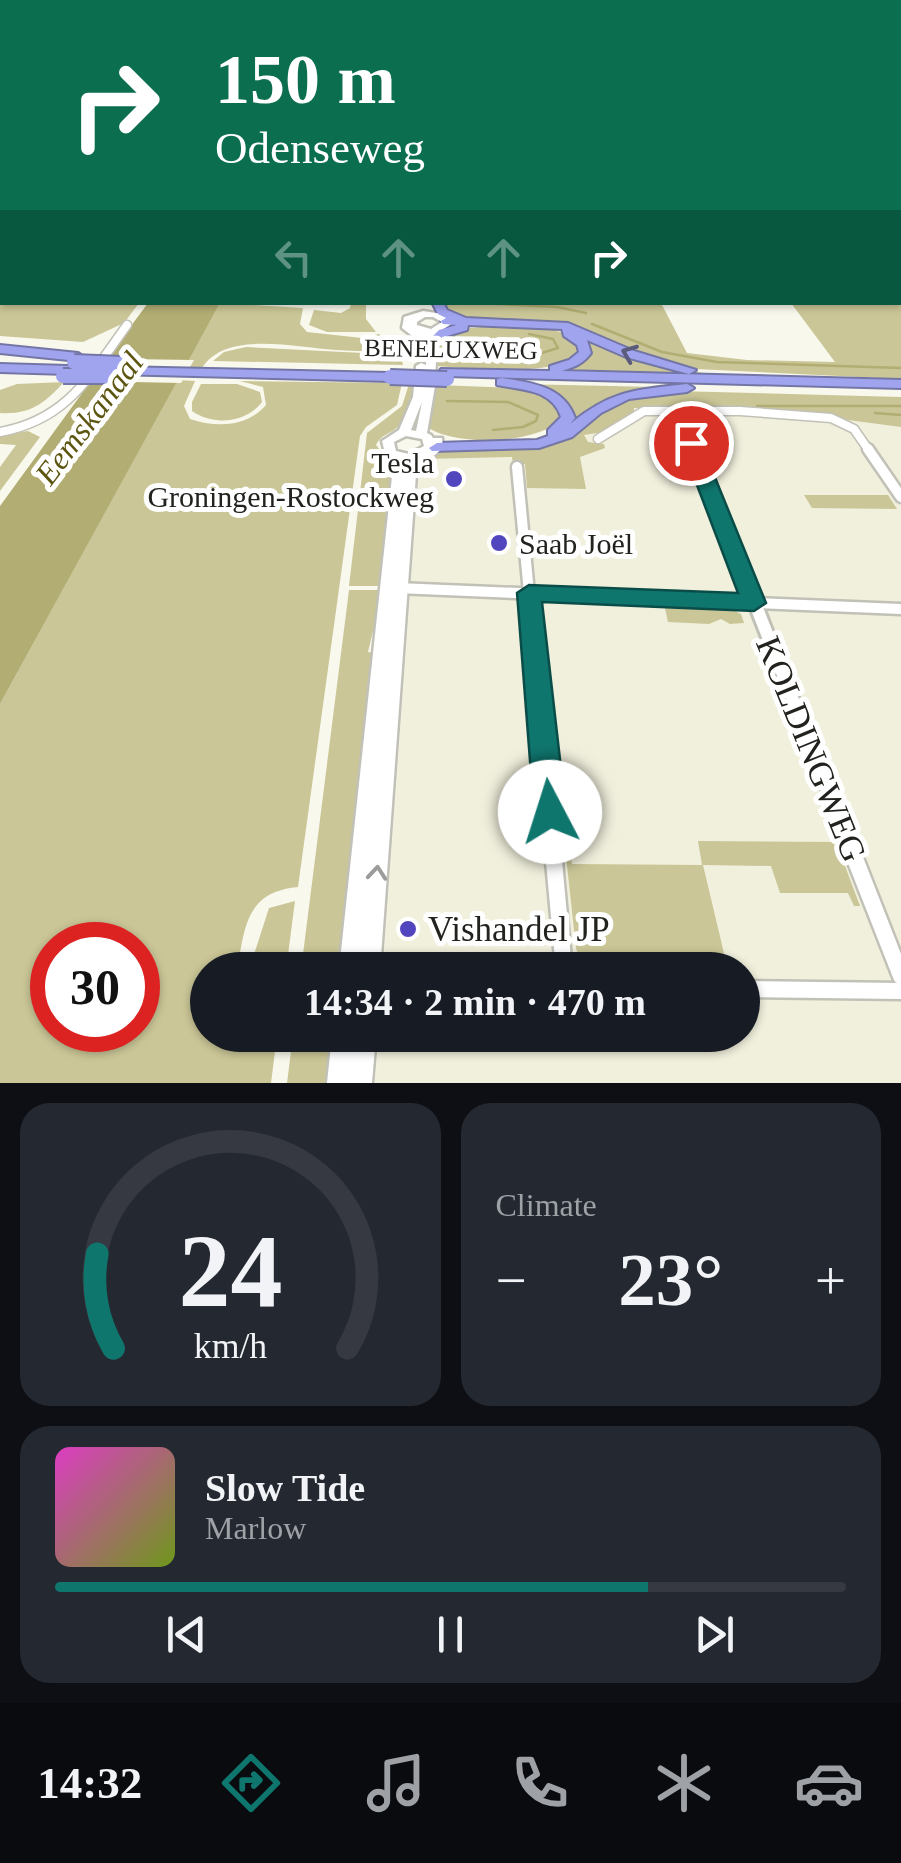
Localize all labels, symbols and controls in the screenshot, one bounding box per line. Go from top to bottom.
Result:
icon: right [50,40,180,170]
text: 150 m [215,41,396,118]
text: Odenseweg [215,123,425,173]
icon: left [266,230,321,285]
icon: ahead [371,230,426,285]
icon: ahead [476,230,531,285]
icon: right [581,230,636,285]
street label: BENELUXWEG [364,334,538,364]
water label: Eemskanaal [27,345,151,492]
one-way arrow [621,345,639,365]
pin [649,401,734,486]
icon: arrive [664,416,719,471]
place label: Tesla Groningen-Rostockweg [147,446,434,513]
marker: Tesla Groningen-Rostockweg [443,468,465,490]
place label: Saab Joël [519,527,633,560]
marker: Saab Joël [488,532,510,554]
street label: KOLDINGWEG [748,631,874,867]
position arrow [498,760,602,864]
one-way arrow [366,864,388,880]
place label: Vishandel JP [428,910,610,949]
marker: Vishandel JP [397,918,419,940]
speed limit sign: 30 [30,922,160,1052]
text: 14:34 · 2 min · 470 m [304,981,646,1023]
text: Climate [496,1187,597,1223]
text: 24 [178,1213,282,1328]
text: 23° [618,1238,723,1321]
text: − [496,1250,527,1311]
text: + [815,1250,846,1311]
text: km/h [194,1326,267,1366]
text: Slow Tide [205,1467,365,1509]
text: Marlow [205,1510,306,1546]
icon: previous [159,1607,214,1662]
icon: pause [423,1607,478,1662]
icon: next [687,1607,742,1662]
icon: directions [216,1748,286,1818]
icon: music [361,1748,431,1818]
icon: phone [505,1748,575,1818]
icon: climate [649,1748,719,1818]
icon: car [794,1748,864,1818]
text: 14:32 [37,1758,142,1808]

